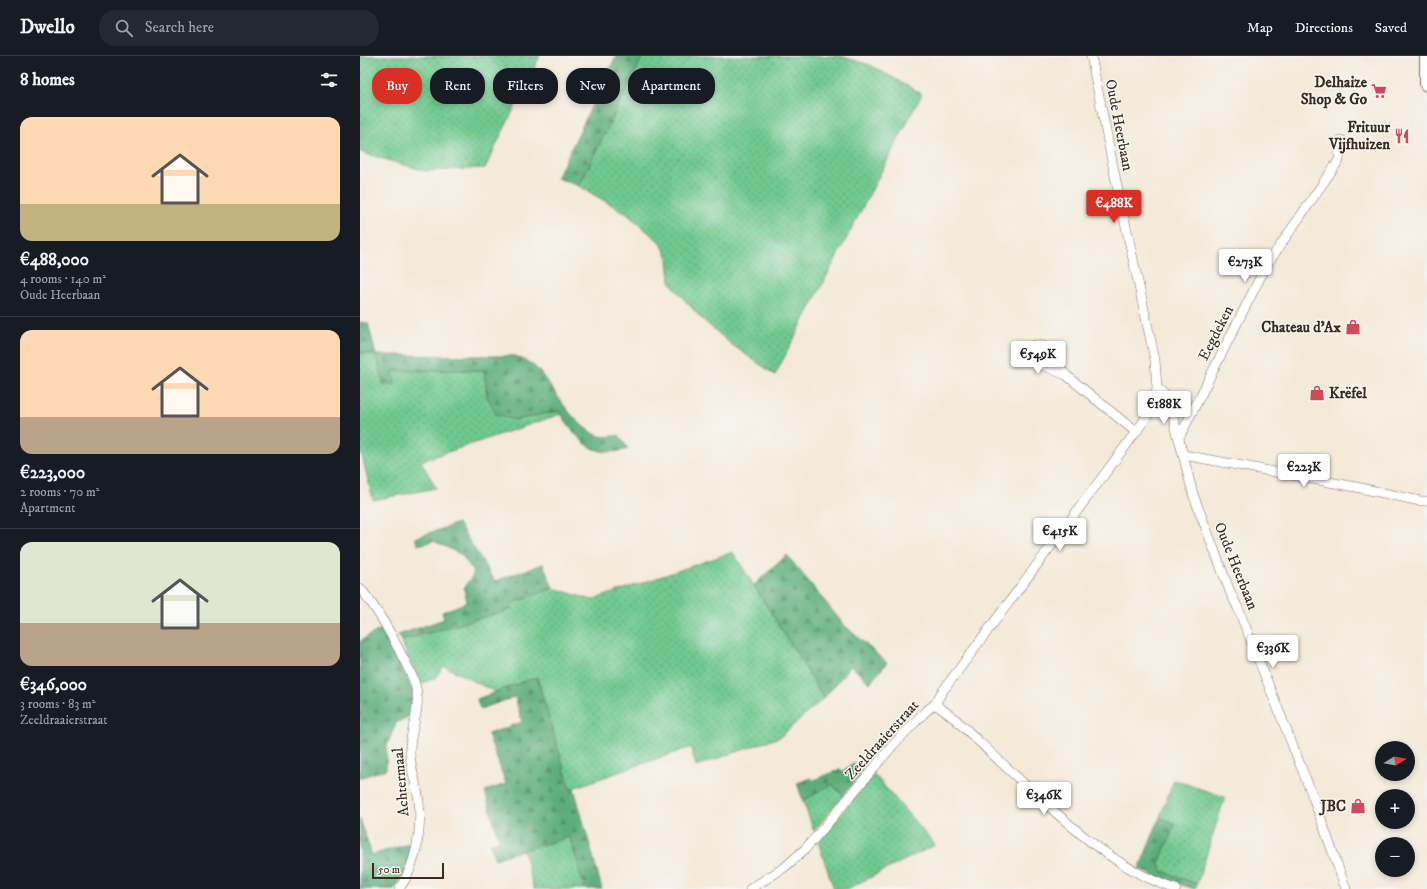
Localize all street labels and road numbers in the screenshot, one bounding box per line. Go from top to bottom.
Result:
street label: Oude Heerbaan [1101,78,1137,172]
street label: Eegdeken [1194,302,1238,364]
street label: Oude Heerbaan [1210,519,1262,613]
street label: Zeeldraaierstraat [841,696,923,784]
street label: Achtermaal [388,746,413,817]

